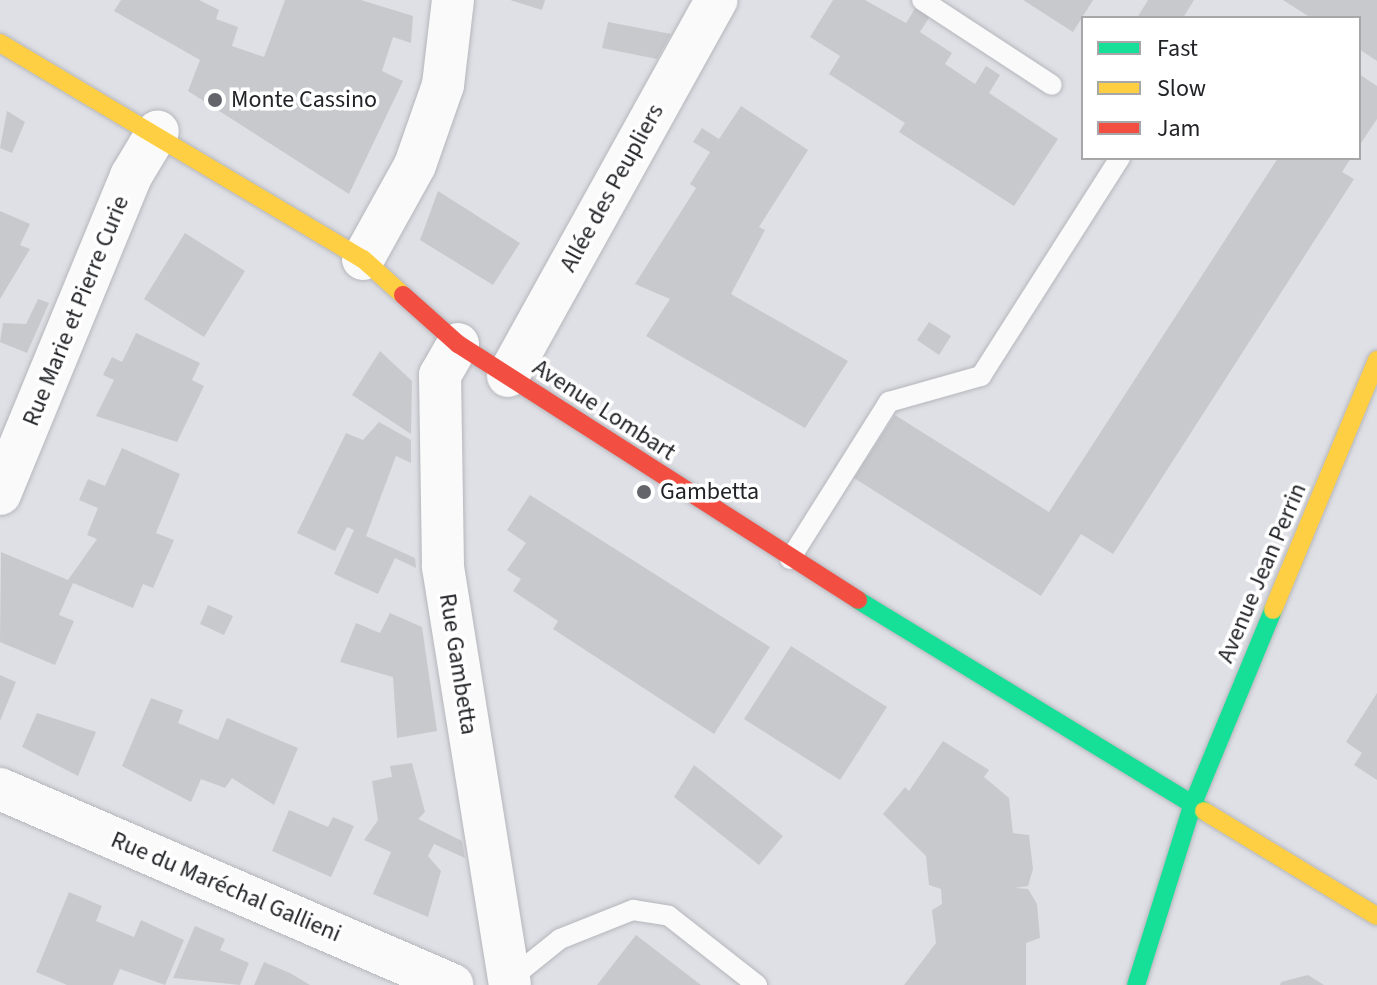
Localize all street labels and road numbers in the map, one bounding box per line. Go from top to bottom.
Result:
street label: Allée des Peupliers [554,99,670,277]
street label: Rue Marie et Pierre Curie [17,192,135,430]
street label: Avenue Lombart [527,353,681,467]
street label: Avenue Jean Perrin [1211,479,1313,667]
street label: Rue Gambetta [433,591,483,737]
street label: Rue du Maréchal Gallieni [107,825,345,949]

